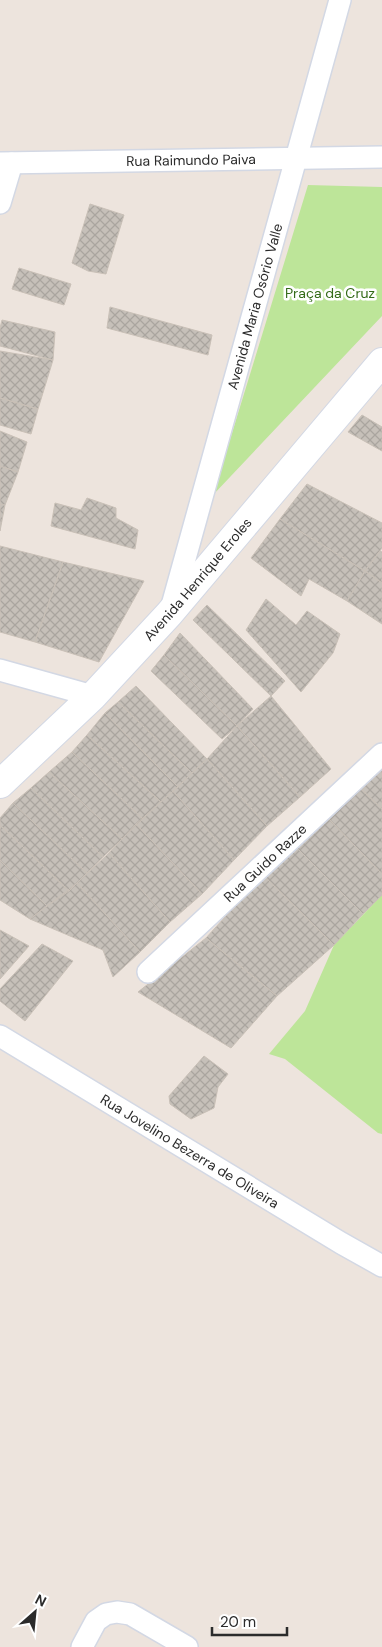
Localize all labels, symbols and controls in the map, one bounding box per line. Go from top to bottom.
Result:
street label: Rua Raimundo Paiva [126,150,256,170]
street label: Avenida Maria Osório Valle [223,221,287,392]
park label: Praça da Cruz [285,284,375,302]
street label: Avenida Henrique Eroles [140,514,256,645]
street label: Rua Guido Razze [220,820,310,906]
street label: Rua Jovelino Bezerra de Oliveira [97,1090,282,1212]
north arrow [10,1587,60,1637]
text: N [32,1590,50,1611]
scale bar [212,1604,287,1636]
text: 20 m [220,1612,256,1632]

